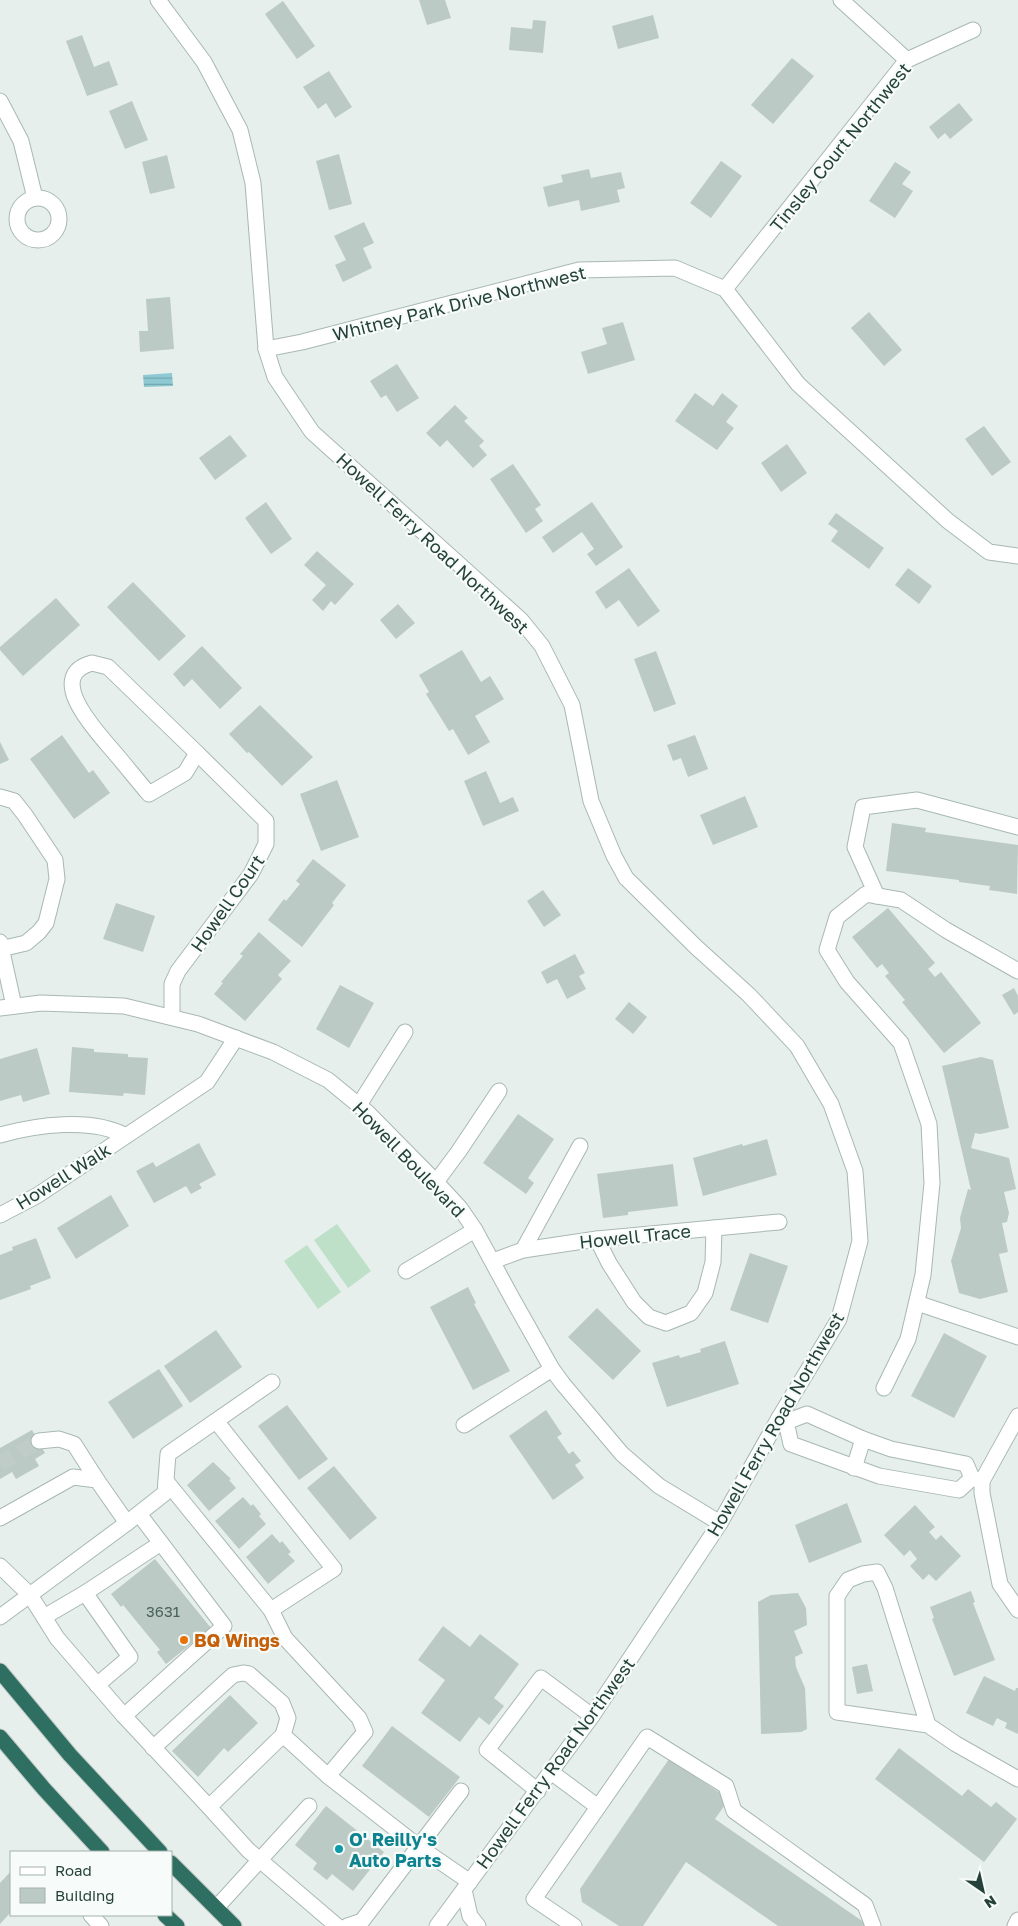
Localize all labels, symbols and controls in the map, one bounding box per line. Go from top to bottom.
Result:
street label: Tinsley Court Northwest [765,58,915,236]
street label: Whitney Park Drive Northwest [330,261,588,345]
street label: Howell Ferry Road Northwest [332,448,534,638]
street label: Howell Court [185,850,269,956]
street label: Howell Boulevard [348,1097,470,1221]
street label: Howell Walk [11,1138,115,1214]
street label: Howell Trace [578,1219,692,1253]
street label: Howell Ferry Road Northwest [702,1308,848,1540]
house number: 3631 [146,1602,180,1620]
place label: BQ Wings [194,1629,280,1651]
marker: BQ Wings [178,1634,190,1646]
street label: Howell Ferry Road Northwest [471,1653,639,1873]
place label: O' Reilly's Auto Parts [349,1828,442,1871]
marker: O' Reilly's Auto Parts [333,1843,345,1855]
legend [10,1851,172,1916]
text: Road [55,1861,92,1879]
north arrow [958,1866,1008,1916]
text: Building [55,1886,115,1904]
text: N [981,1892,1000,1912]

